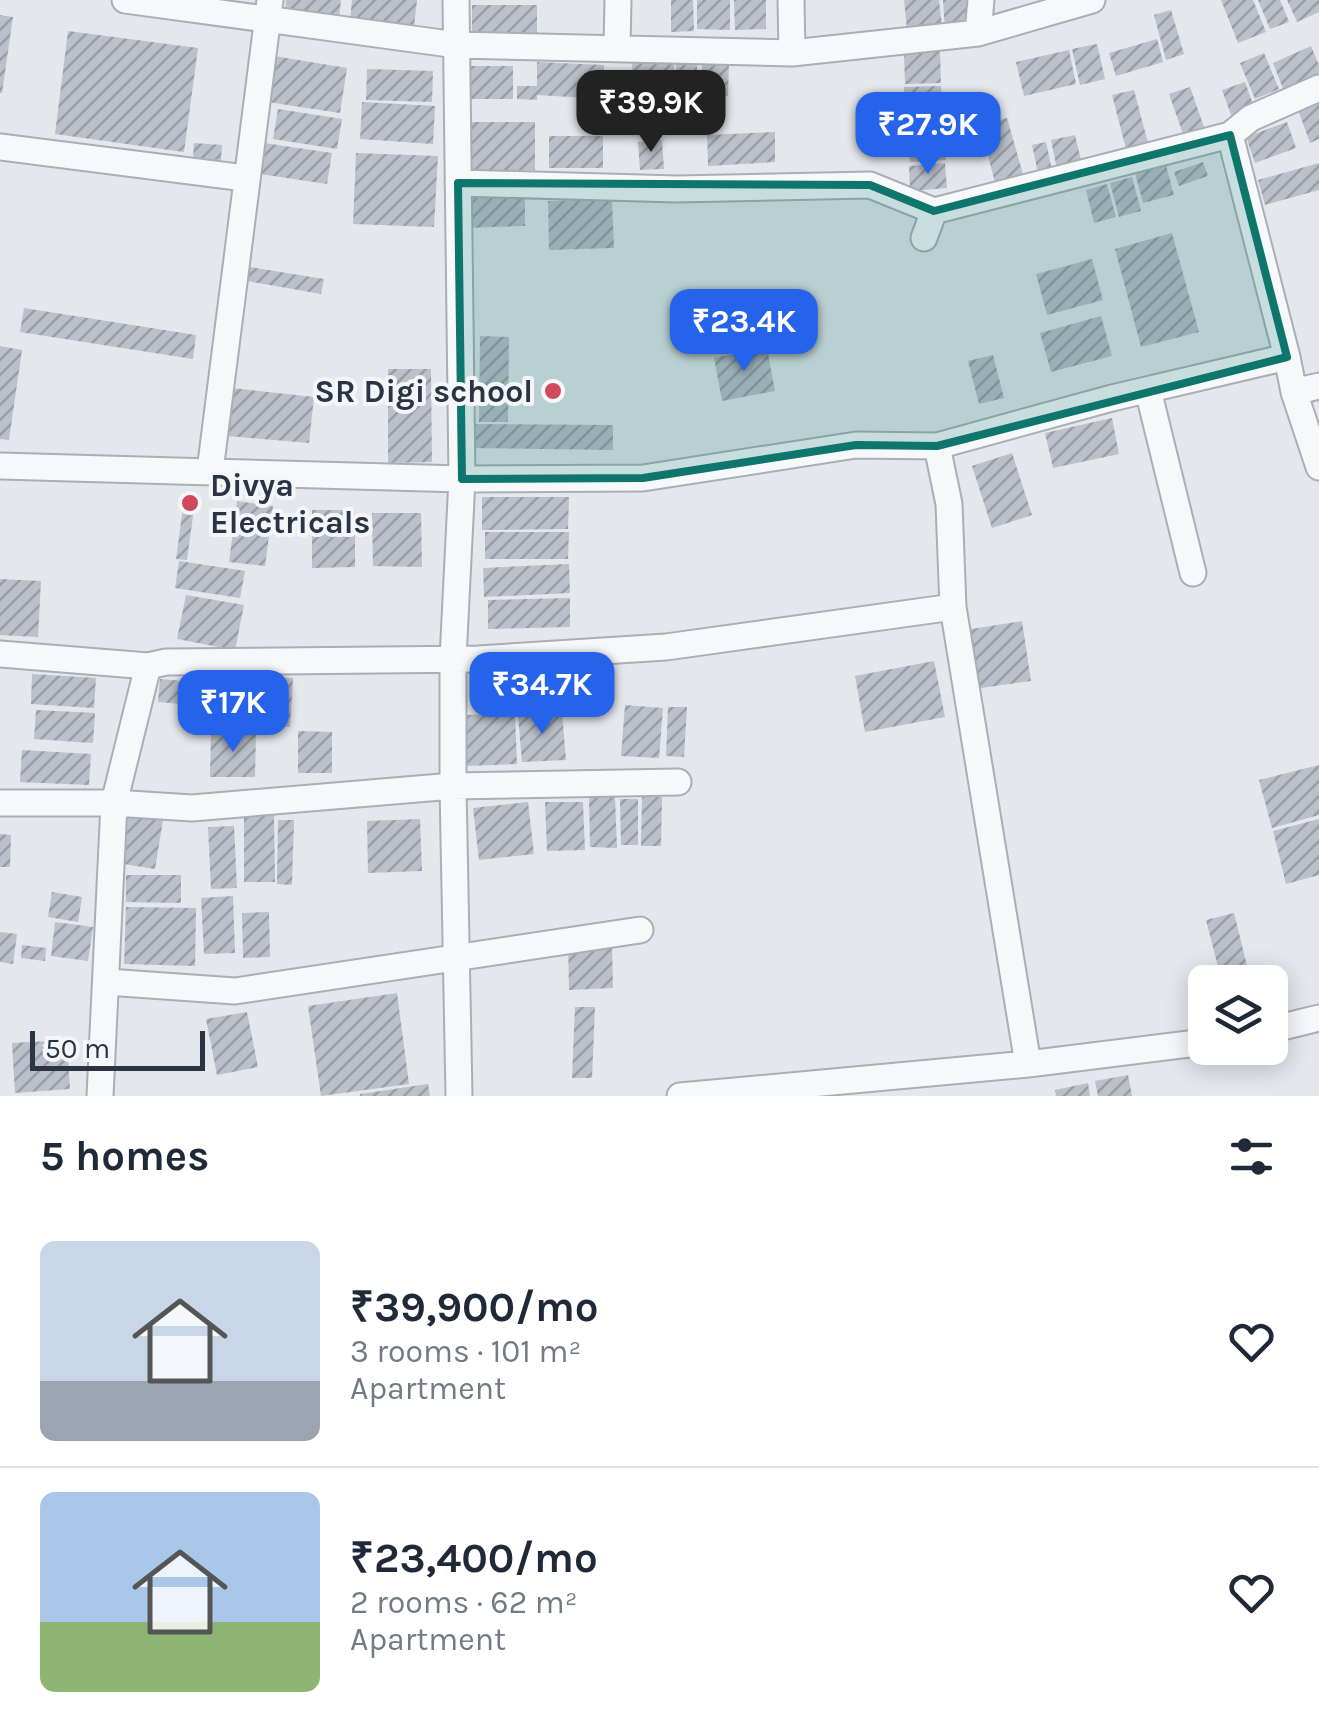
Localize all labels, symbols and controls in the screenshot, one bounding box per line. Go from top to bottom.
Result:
pin: ₹39.9K [570,70,732,155]
text: ₹39.9K [598,84,704,121]
pin: ₹27.9K [847,92,1009,177]
text: ₹27.9K [878,106,978,143]
pin: ₹23.4K [663,289,825,374]
text: ₹23.4K [692,303,796,340]
place label: SR Digi school [315,373,533,410]
marker: SR Digi school [542,380,564,402]
place label: Divya Electricals [210,467,370,541]
marker: Divya Electricals [179,492,201,514]
pin: ₹34.7K [461,652,623,737]
text: ₹34.7K [492,666,592,703]
pin: ₹17K [174,670,292,755]
text: ₹17K [200,684,266,721]
map controls [1188,965,1288,1065]
button: layers [1188,965,1288,1065]
scale bar [30,1026,205,1070]
text: 50 m [45,1032,110,1065]
icon: filters [1224,1129,1279,1184]
text: 5 homes [40,1131,209,1181]
icon: home [120,1281,240,1401]
text: ₹39,900/mo [350,1282,599,1332]
icon: heart [1224,1314,1279,1369]
text: 3 rooms · 101 m² [350,1333,581,1370]
text: Apartment [350,1370,506,1407]
icon: home [120,1532,240,1652]
text: ₹23,400/mo [350,1533,598,1583]
icon: heart [1224,1565,1279,1620]
text: 2 rooms · 62 m² [350,1584,578,1621]
text: Apartment [350,1621,506,1658]

